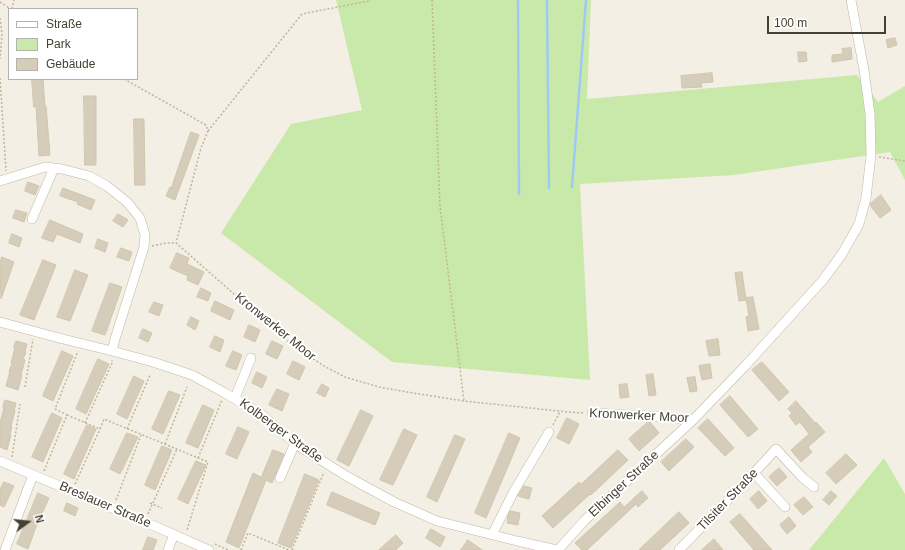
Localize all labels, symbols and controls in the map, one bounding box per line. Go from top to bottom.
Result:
legend [8,8,138,80]
scale bar [769,8,888,34]
text: 100 m [774,16,807,30]
text: Straße [46,17,82,31]
text: Park [46,37,71,51]
text: Gebäude [46,57,95,71]
street label: Kronwerker Moor [231,290,319,364]
street label: Kolberger Straße [236,396,326,466]
street label: Kronwerker Moor [589,406,689,426]
street label: Elbinger Straße [586,447,662,521]
street label: Tilsiter Straße [694,466,762,534]
street label: Breslauer Straße [57,479,153,531]
north arrow [8,502,48,542]
text: N [33,513,46,524]

